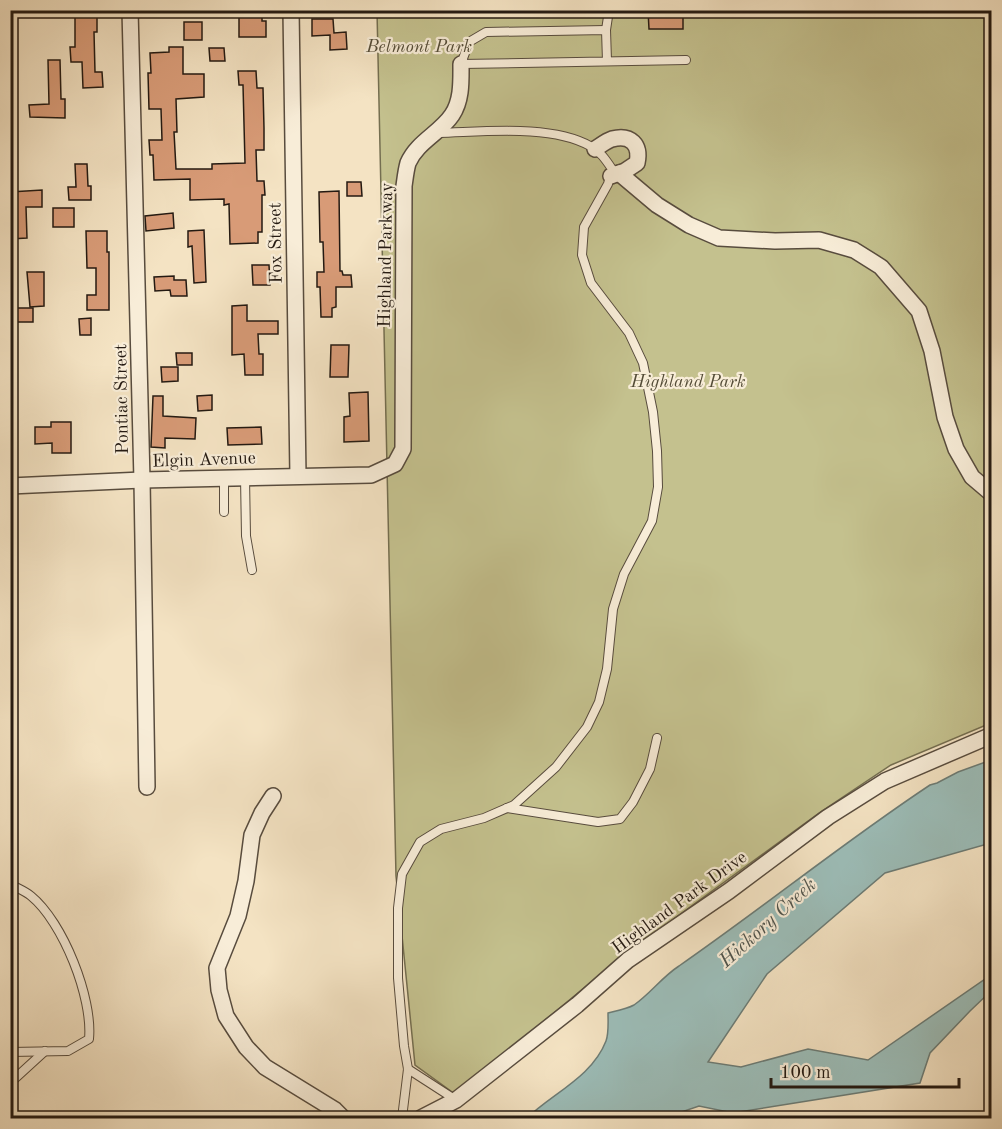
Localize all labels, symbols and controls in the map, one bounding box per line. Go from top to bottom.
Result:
park label: Belmont Park [365,38,472,56]
street label: Highland Parkway [376,182,396,328]
street label: Fox Street [266,202,286,284]
street label: Pontiac Street [112,344,132,454]
park label: Highland Park [629,373,746,391]
street label: Elgin Avenue [152,449,256,471]
street label: Highland Park Drive [609,848,750,958]
water label: Hickory Creek [715,875,821,973]
scale bar [771,1051,958,1089]
text: 100 m [780,1064,831,1082]

